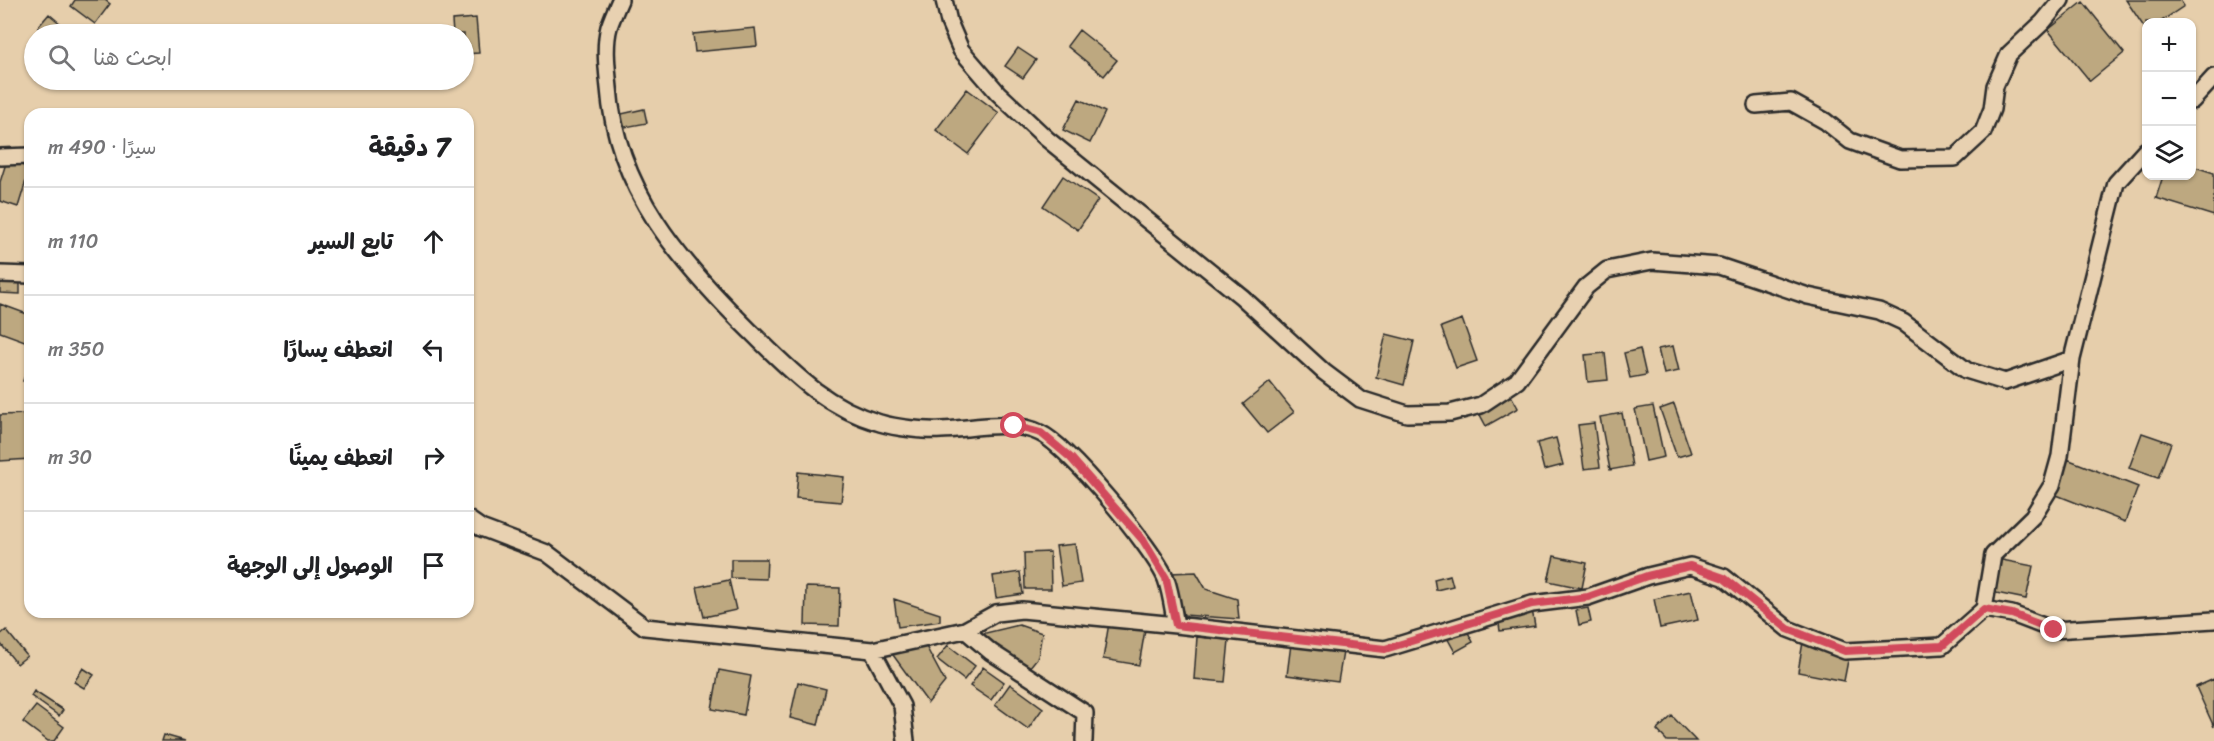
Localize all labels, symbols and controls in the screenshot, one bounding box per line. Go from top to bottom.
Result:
map controls [2142,18,2196,180]
button: + [2142,18,2196,72]
search box [24,24,474,90]
text: ابحث هنا [93,38,172,77]
icon: search [45,41,78,74]
button: − [2142,72,2196,126]
text: 7 دقيقة [368,124,450,170]
button: layers [2142,126,2196,180]
text: سيرًا · 490 m [48,130,157,165]
text: تابع السير [309,222,393,261]
text: 110 m [48,224,98,259]
icon: ahead [417,225,450,258]
text: انعطف يسارًا [283,330,393,369]
text: 350 m [48,332,104,367]
icon: left [417,333,450,366]
route start [1000,412,1026,438]
text: انعطف يمينًا [289,438,393,477]
text: 30 m [48,440,92,475]
icon: right [417,441,450,474]
text: الوصول إلى الوجهة [227,546,393,585]
icon: arrive [417,549,450,582]
route end [2040,616,2066,642]

